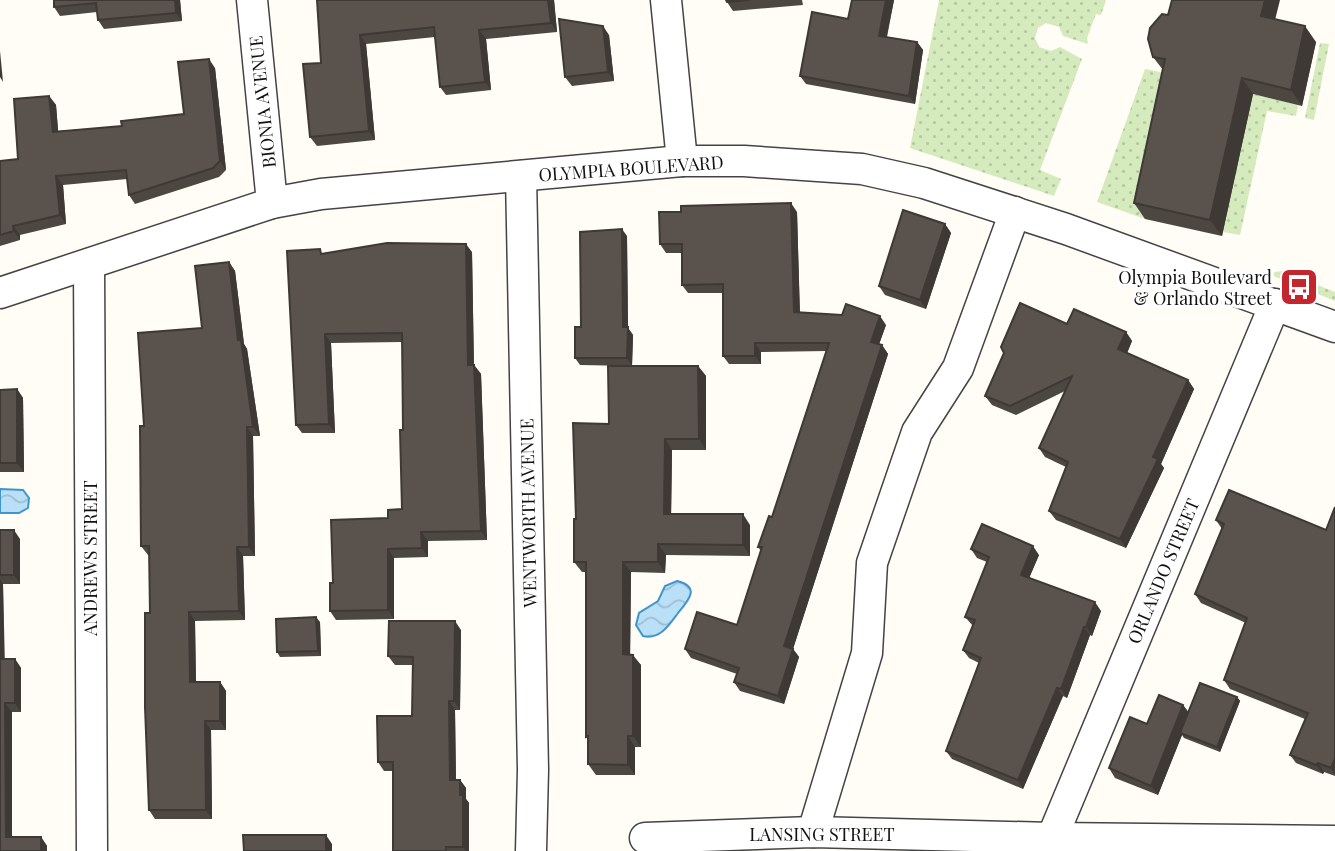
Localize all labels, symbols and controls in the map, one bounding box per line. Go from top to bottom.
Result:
street label: BIONIA AVENUE [243,35,281,169]
street label: OLYMPIA BOULEVARD [538,150,724,186]
place label: Olympia Boulevard & Orlando Street [1118,265,1273,310]
bus stop icon: Olympia Boulevard & Orlando Street [1278,266,1320,308]
street label: WENTWORTH AVENUE [514,418,542,609]
street label: ANDREWS STREET [78,480,102,637]
street label: ORLANDO STREET [1122,495,1204,647]
street label: LANSING STREET [749,822,895,846]

